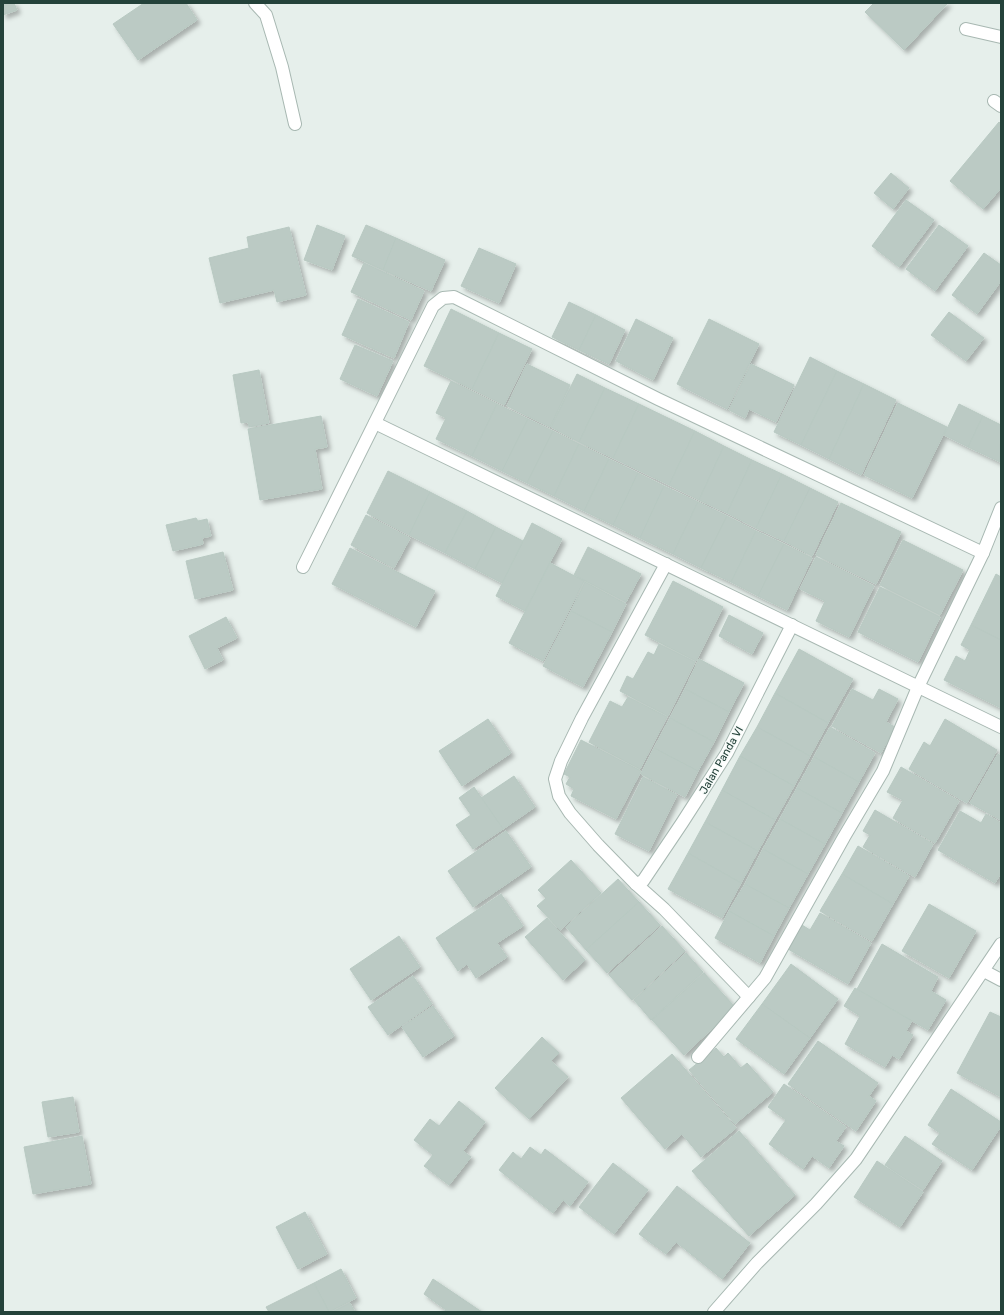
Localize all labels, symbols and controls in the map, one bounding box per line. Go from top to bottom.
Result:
street label: Jalan Panda VI [697,724,746,796]

